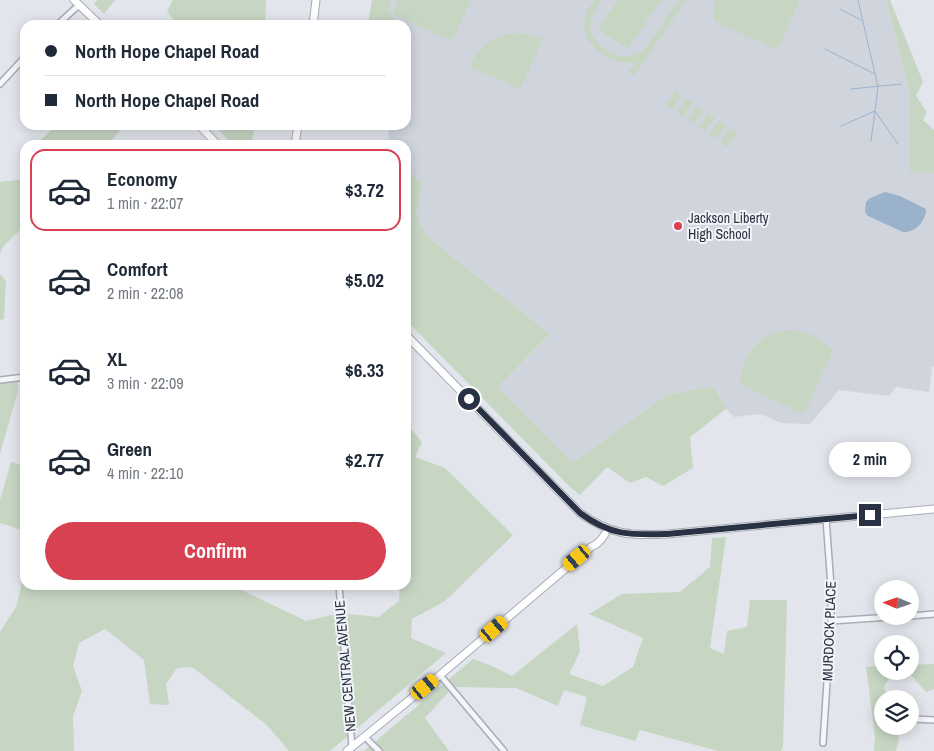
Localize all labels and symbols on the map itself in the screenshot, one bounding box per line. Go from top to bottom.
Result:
place label: Jackson Liberty High School [688,209,769,243]
marker: Jackson Liberty High School [672,220,684,232]
route start [458,388,480,410]
callout: 2 min [829,442,911,478]
route end [859,504,881,526]
car [560,543,593,573]
north arrow [874,580,919,625]
street label: MURDOCK PLACE [818,581,840,681]
street label: NEW CENTRAL AVENUE [330,599,360,733]
car [477,614,510,644]
car [408,672,441,702]

